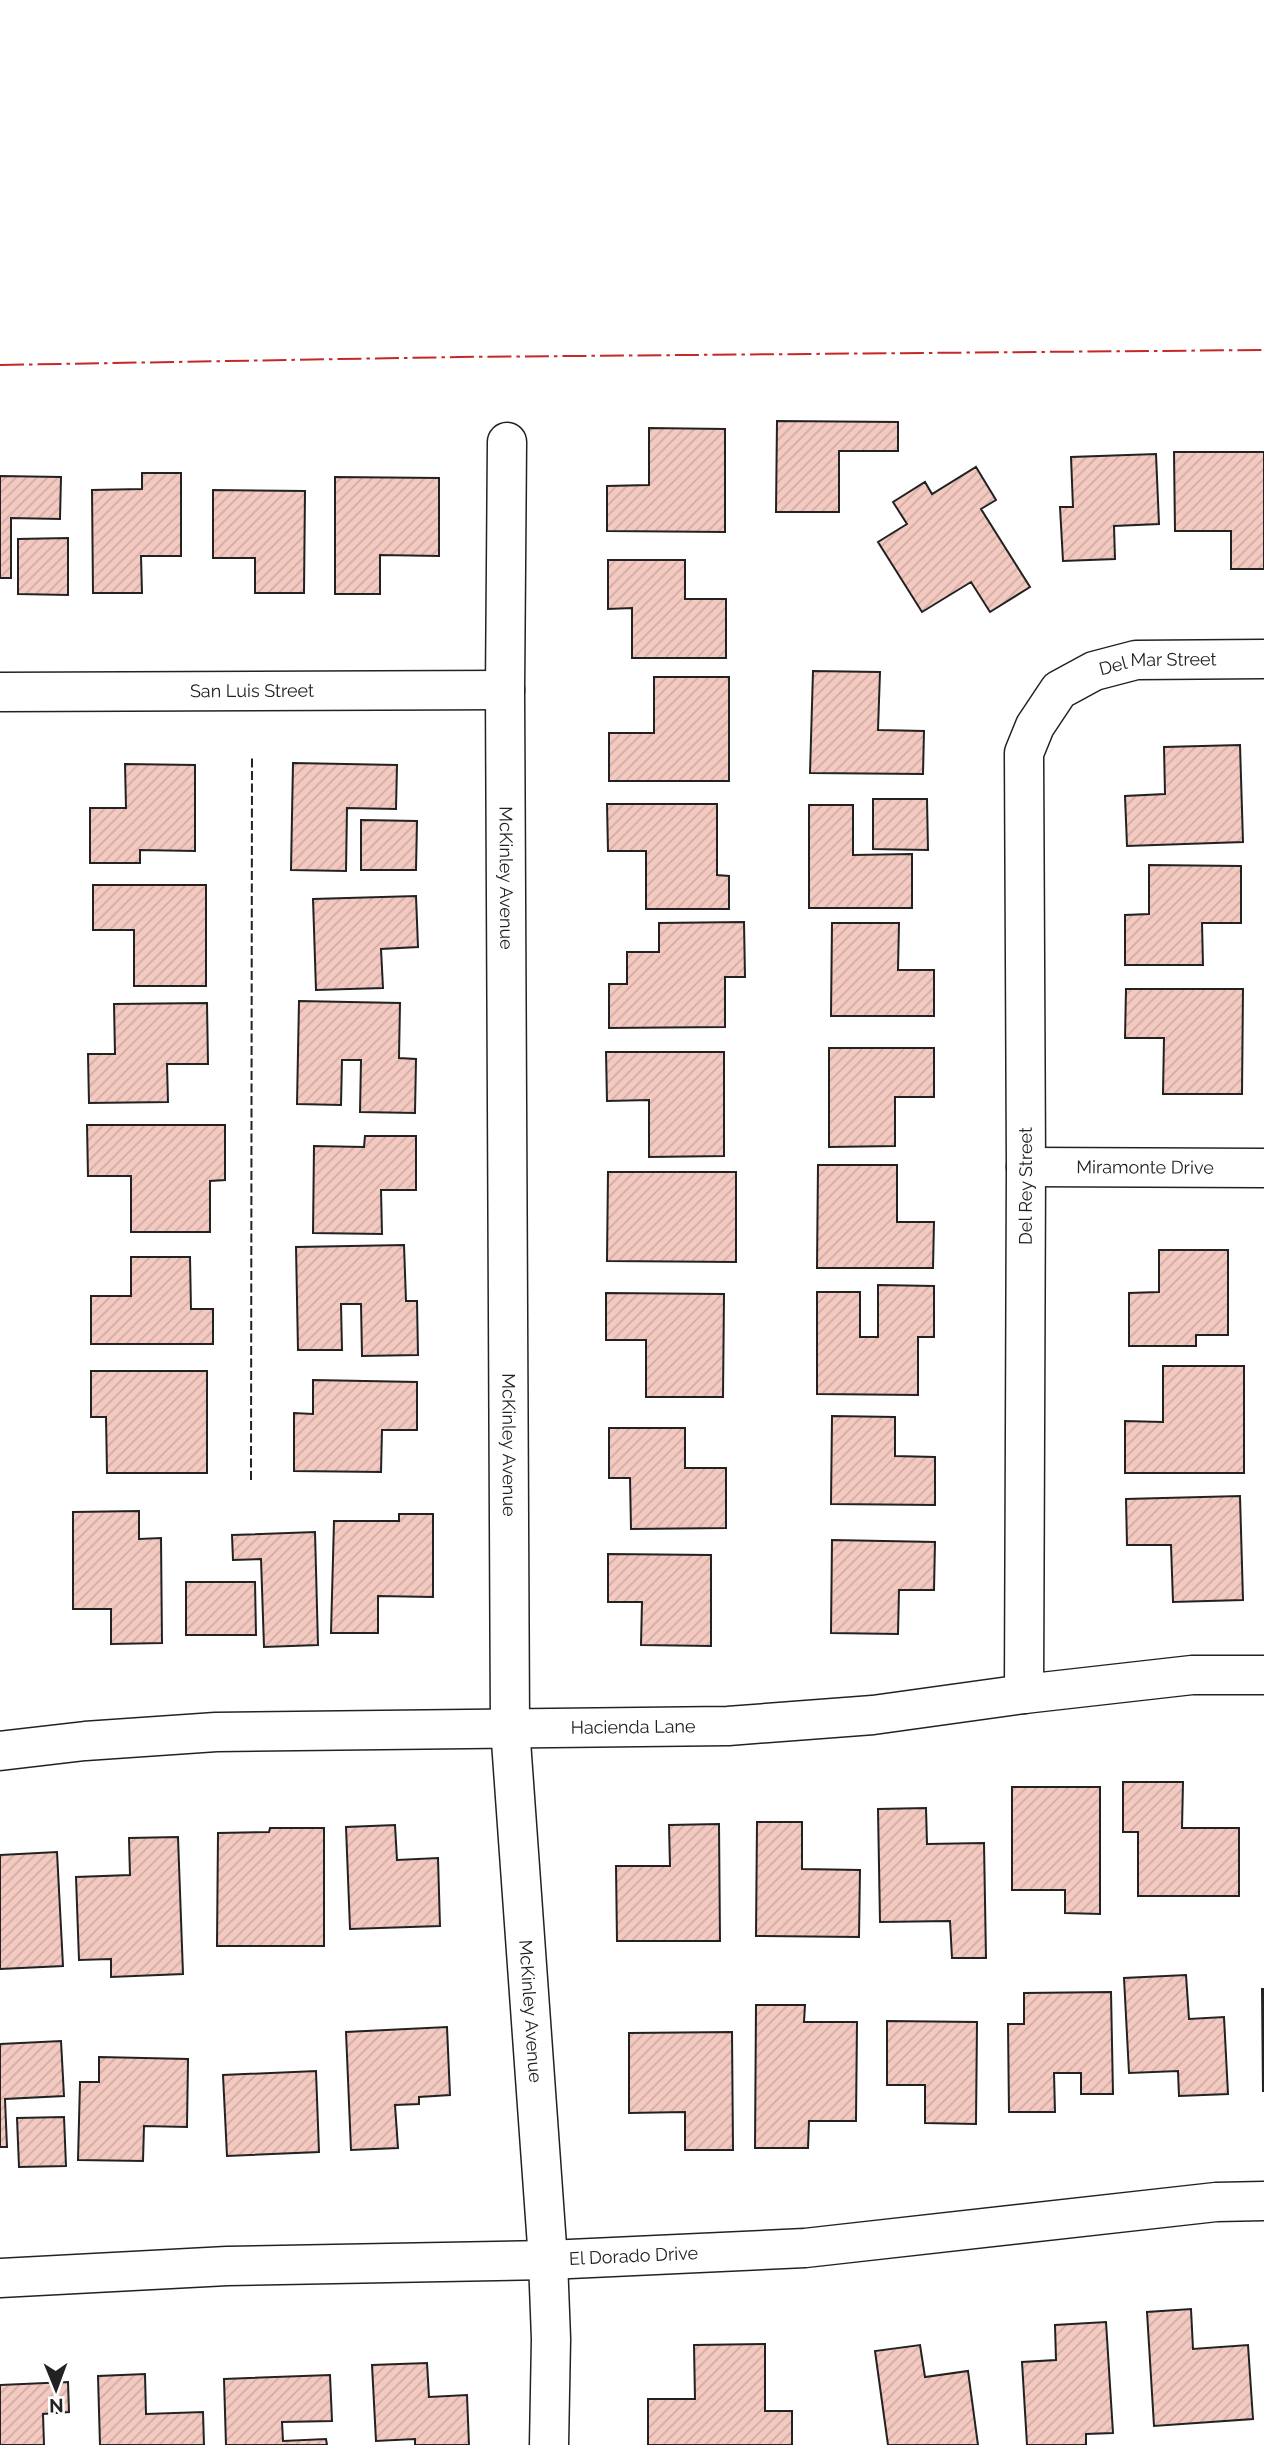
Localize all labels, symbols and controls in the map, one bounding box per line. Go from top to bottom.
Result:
street label: Del Mar Street [1097,648,1217,679]
street label: San Luis Street [190,680,314,701]
street label: McKinley Avenue [496,806,517,950]
street label: Del Rey Street [1015,1127,1036,1245]
street label: Miramonte Drive [1076,1156,1214,1178]
street label: McKinley Avenue [498,1373,520,1517]
street label: Hacienda Lane [570,1715,696,1738]
street label: McKinley Avenue [515,1939,546,2084]
street label: El Dorado Drive [569,2242,699,2269]
north arrow [21,2354,91,2424]
text: N [49,2395,64,2417]

